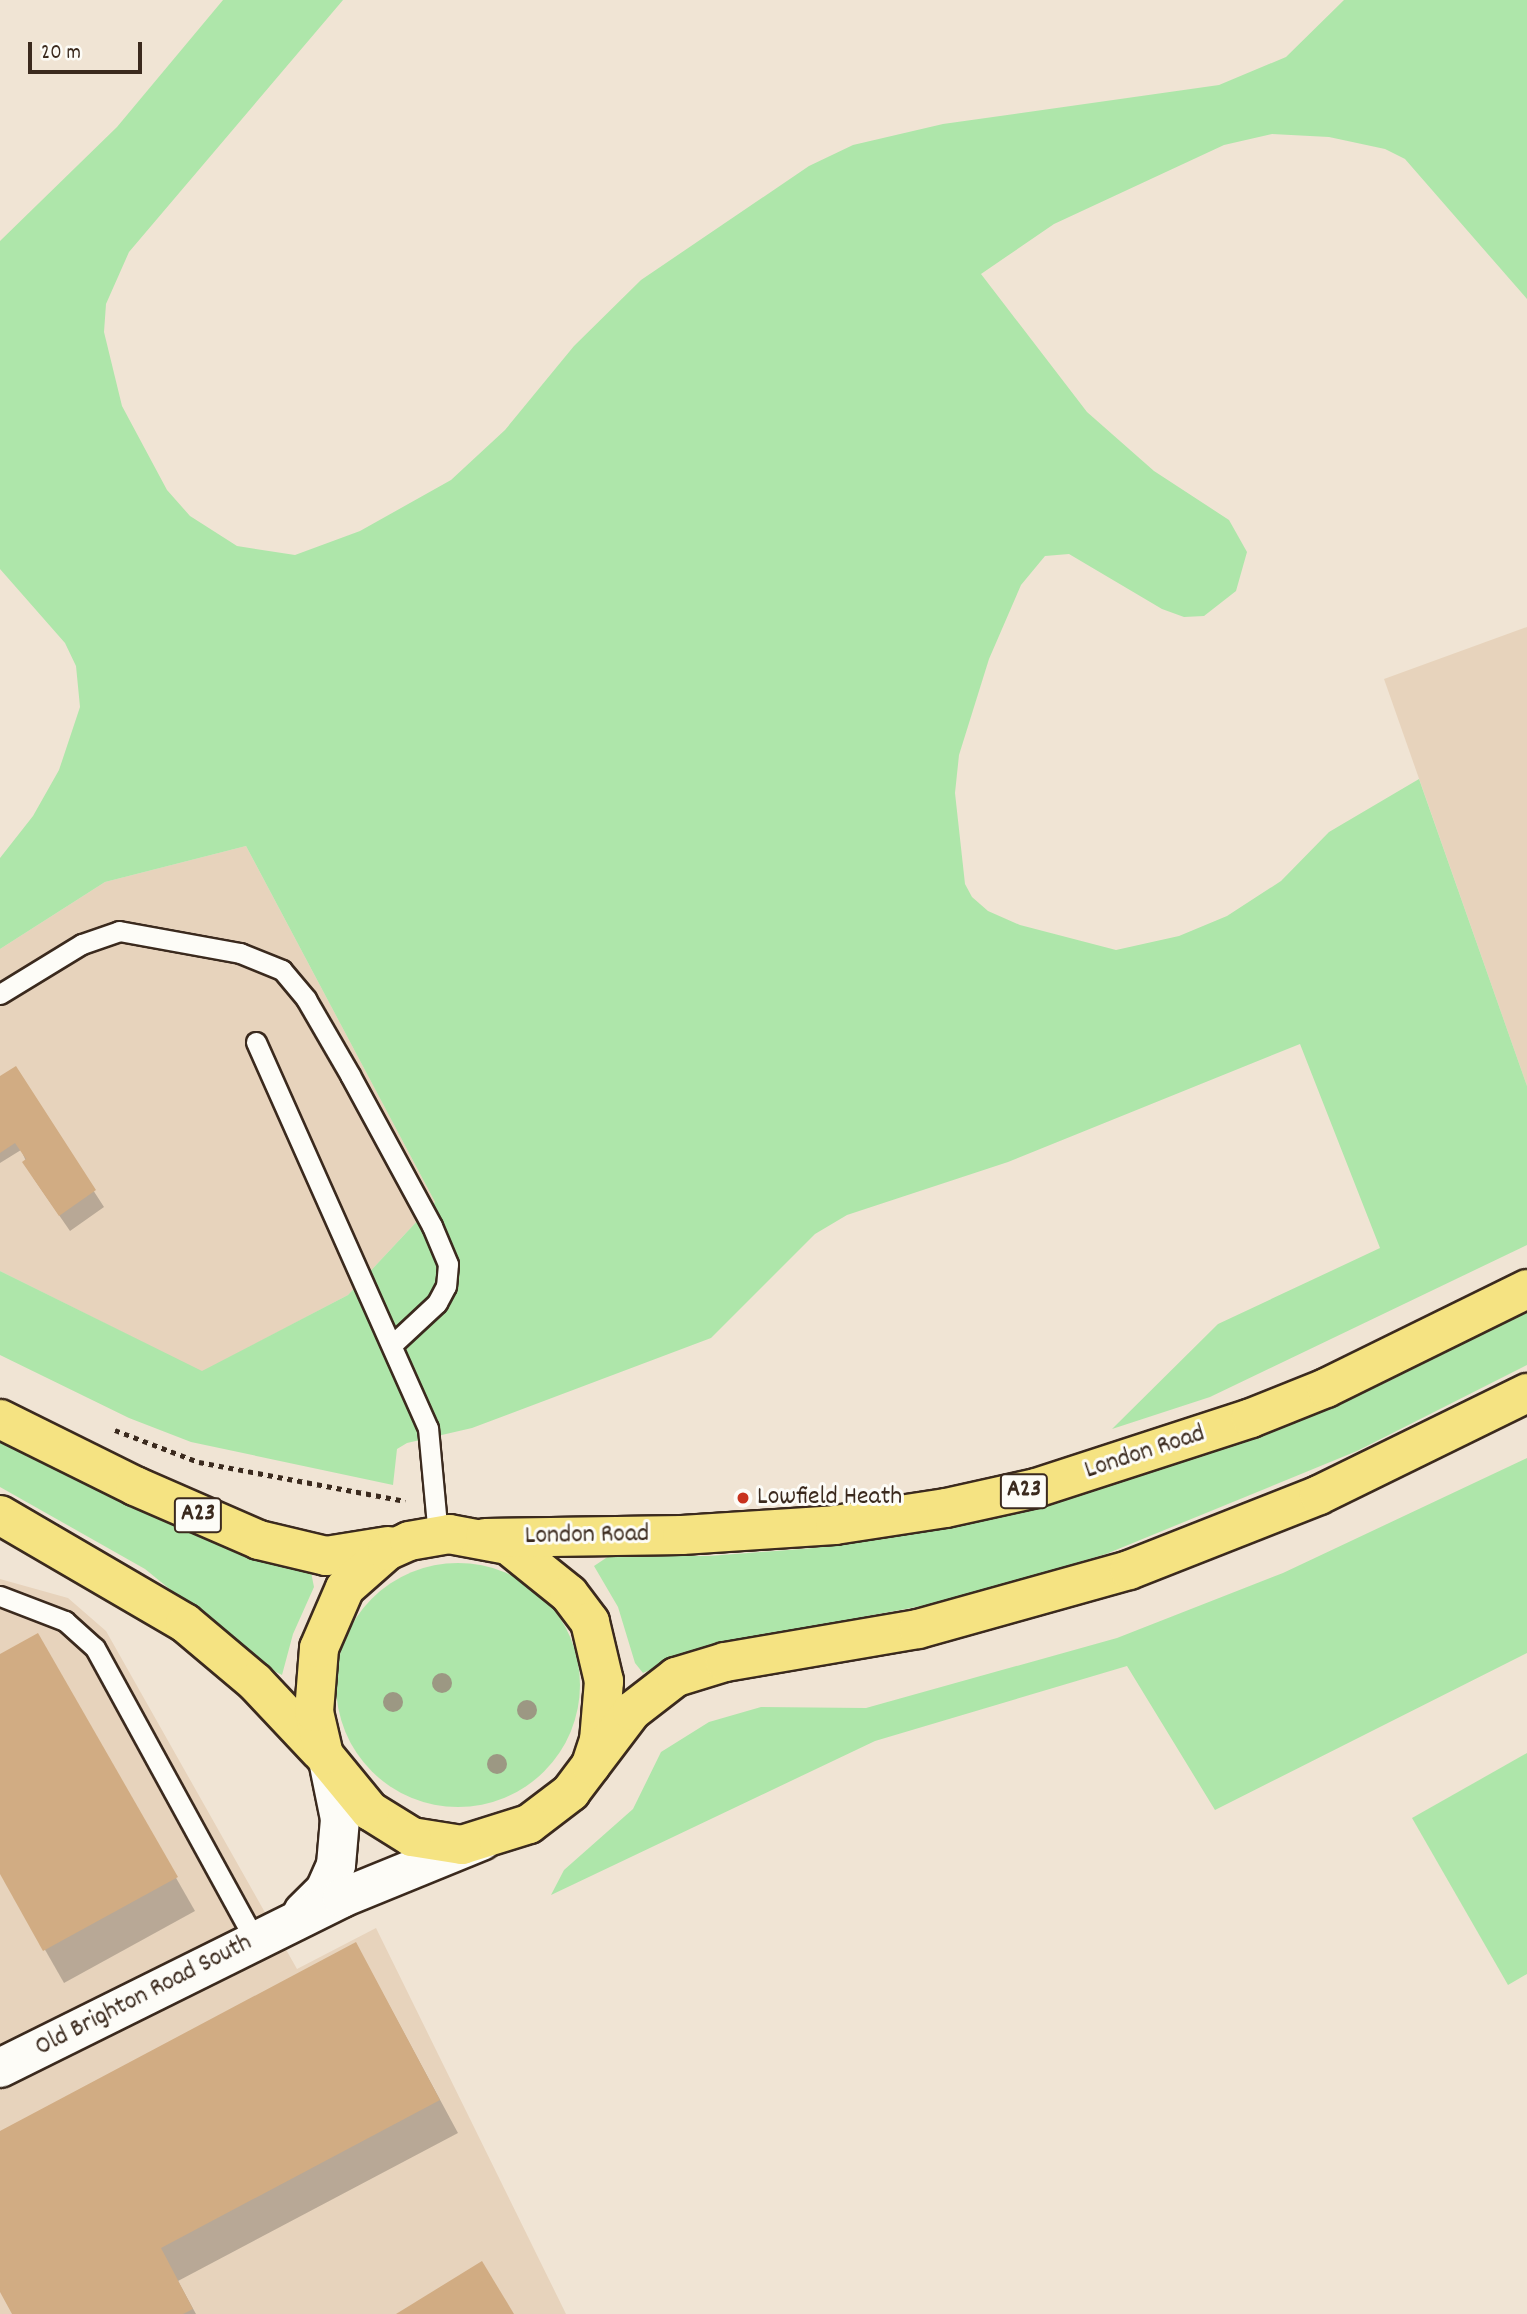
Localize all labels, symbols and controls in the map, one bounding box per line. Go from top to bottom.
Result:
scale bar [32,28,145,72]
text: 20 m [41,39,81,69]
street label: London Road [1081,1419,1209,1487]
road number: A23 [1000,1470,1048,1512]
place label: Lowfield Heath [757,1482,902,1514]
marker: Lowfield Heath [735,1490,751,1506]
road number: A23 [174,1494,222,1535]
street label: London Road [524,1519,650,1553]
street label: Old Brighton Road South [31,1928,257,2064]

